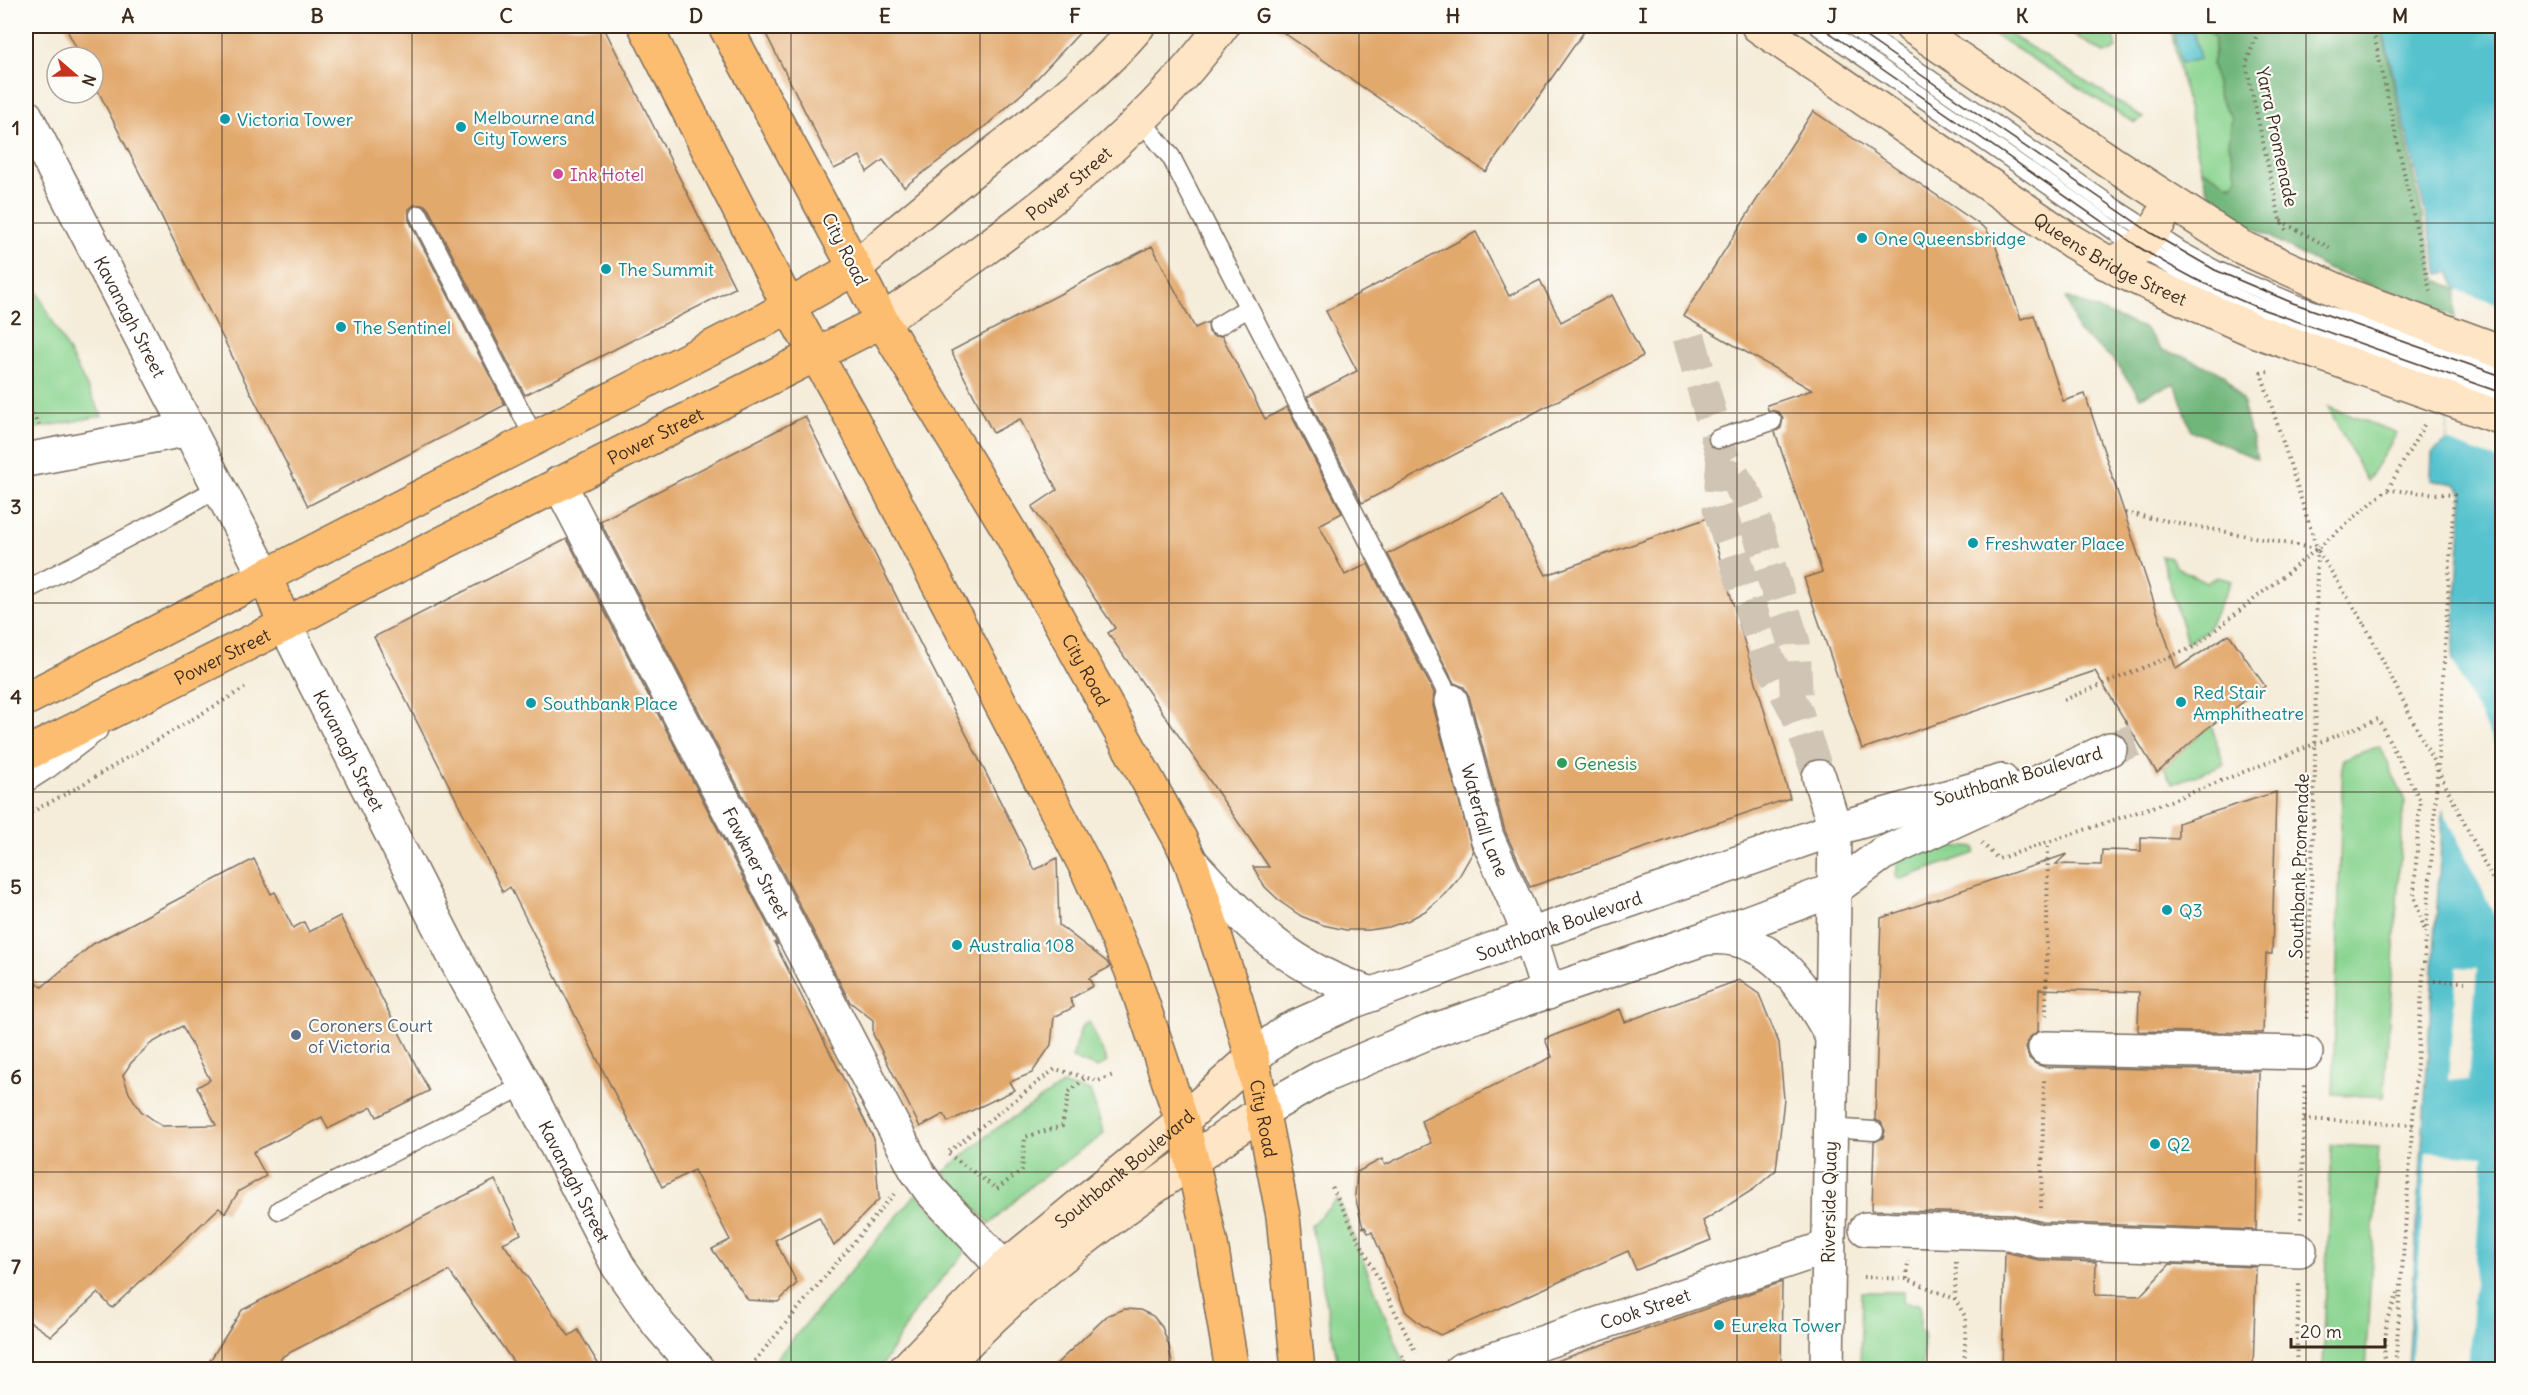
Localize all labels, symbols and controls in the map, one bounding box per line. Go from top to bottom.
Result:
text: A [122,3,135,28]
text: B [310,3,324,28]
text: C [499,3,513,28]
text: D [689,3,703,28]
text: E [879,3,891,28]
text: F [1069,3,1081,28]
text: G [1257,3,1271,28]
text: H [1446,3,1460,28]
text: I [1639,3,1648,28]
text: J [1827,3,1838,28]
text: K [2016,3,2029,28]
text: L [2206,3,2217,28]
text: M [2392,3,2408,28]
north arrow [45,45,105,105]
street label: Yarra Promenade [2251,65,2303,209]
text: N [78,72,100,89]
place label: Melbourne and City Towers [473,106,595,150]
place label: Victoria Tower [237,108,354,131]
marker: Victoria Tower [218,112,232,126]
text: 1 [12,115,20,140]
marker: Melbourne and City Towers [454,120,468,134]
street label: Power Street [1021,141,1116,225]
place label: Ink Hotel [570,163,644,186]
marker: Ink Hotel [551,167,565,181]
street label: Queens Bridge Street [2029,207,2191,310]
street label: City Road [817,209,873,290]
place label: One Queensbridge [1874,227,2026,250]
marker: One Queensbridge [1855,231,1869,245]
street label: Kavanagh Street [89,252,171,381]
place label: The Summit [618,258,714,281]
marker: The Summit [599,262,613,276]
text: 2 [11,305,22,330]
place label: The Sentinel [353,316,451,339]
marker: The Sentinel [334,320,348,334]
street label: Power Street [603,402,707,470]
text: 3 [10,494,22,519]
place label: Freshwater Place [1985,532,2125,555]
marker: Freshwater Place [1966,536,1980,550]
street label: Power Street [170,623,274,690]
street label: City Road [1057,630,1116,710]
place label: Red Stair Amphitheatre [2193,681,2304,725]
text: 4 [10,684,22,709]
street label: Kavanagh Street [308,686,390,815]
place label: Southbank Place [543,692,678,715]
marker: Red Stair Amphitheatre [2174,695,2188,709]
marker: Southbank Place [524,696,538,710]
street label: Southbank Boulevard [1931,741,2105,811]
place label: Genesis [1574,752,1637,775]
marker: Genesis [1555,756,1569,770]
street label: Waterfall Lane [1457,761,1514,880]
street label: Southbank Promenade [2284,773,2314,959]
street label: Fawkner Street [718,803,795,923]
text: 5 [10,874,22,899]
street label: Southbank Boulevard [1473,885,1645,966]
place label: Q3 [2179,899,2203,922]
marker: Q3 [2160,903,2174,917]
place label: Australia 108 [969,934,1075,957]
marker: Australia 108 [950,938,964,952]
place label: Coroners Court of Victoria [308,1014,433,1058]
marker: Coroners Court of Victoria [289,1028,303,1042]
text: 6 [10,1064,22,1089]
street label: City Road [1245,1078,1283,1160]
street label: Southbank Boulevard [1050,1104,1199,1233]
street label: Kavanagh Street [534,1116,615,1246]
place label: Q2 [2167,1133,2191,1156]
marker: Q2 [2148,1137,2162,1151]
street label: Riverside Quay [1816,1141,1842,1263]
text: 7 [11,1254,21,1279]
street label: Cook Street [1597,1283,1693,1334]
scale bar [2291,1311,2386,1349]
place label: Eureka Tower [1731,1314,1842,1337]
marker: Eureka Tower [1712,1318,1726,1332]
text: 20 m [2300,1320,2342,1343]

